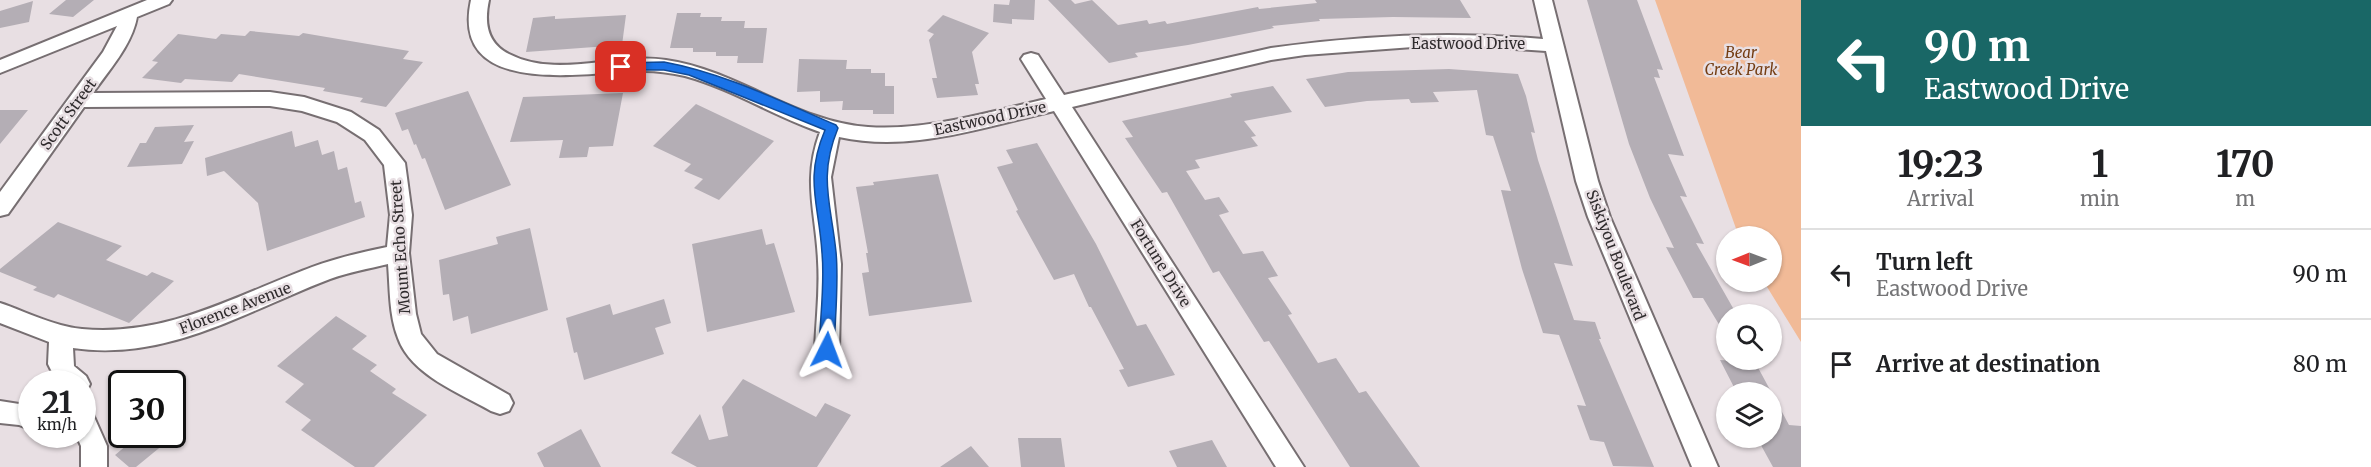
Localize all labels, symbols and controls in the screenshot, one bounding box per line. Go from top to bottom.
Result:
text: 90 m [1924,20,2030,72]
icon: left [1825,24,1903,102]
street label: Eastwood Drive [1411,34,1525,53]
pin [595,41,646,92]
park label: Bear Creek Park [1705,43,1778,79]
icon: arrive [604,50,637,83]
text: Eastwood Drive [1924,72,2129,106]
street label: Scott Street [36,75,100,153]
street label: Eastwood Drive [932,97,1048,139]
text: 19:23 [1897,142,1984,187]
text: 1 [2091,142,2108,187]
text: 170 [2216,142,2275,187]
street label: Mount Echo Street [386,179,414,314]
text: Arrival [1907,186,1974,211]
text: min [2080,186,2120,211]
text: m [2235,186,2255,211]
street label: Siskiyou Boulevard [1582,187,1650,323]
street label: Fortune Drive [1127,216,1196,310]
north arrow [1716,226,1782,292]
map controls [1716,226,1782,448]
text: Turn left [1876,248,1973,276]
icon: left [1825,258,1858,291]
text: 90 m [2292,260,2347,288]
text: Eastwood Drive [1876,276,2028,301]
street label: Florence Avenue [176,278,294,338]
button: search [1716,304,1782,370]
position arrow [795,318,859,382]
icon: arrive [1825,348,1858,381]
text: Arrive at destination [1876,350,2100,378]
text: 80 m [2293,350,2347,378]
speed limit sign: 30 [108,370,186,448]
button: layers [1716,382,1782,448]
text: 21 [42,383,72,421]
text: km/h [37,415,77,434]

